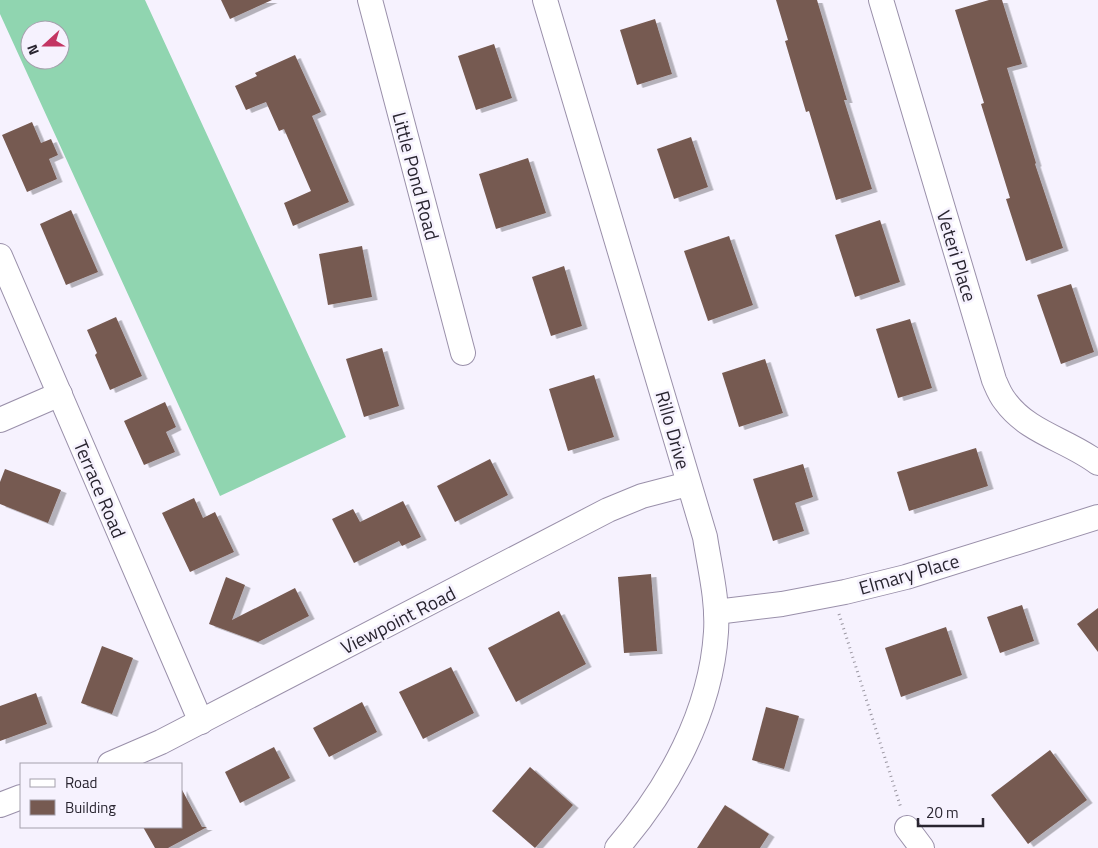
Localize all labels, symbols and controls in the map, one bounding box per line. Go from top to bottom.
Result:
north arrow [20,20,70,70]
text: N [21,42,44,58]
street label: Little Pond Road [385,109,448,243]
street label: Veteri Place [930,207,985,305]
street label: Rillo Drive [648,387,699,473]
street label: Terrace Road [67,435,134,542]
street label: Elmary Place [855,545,962,602]
street label: Viewpoint Road [335,578,460,661]
legend [20,763,182,828]
text: Road [65,771,97,794]
text: Building [65,796,116,819]
scale bar [918,796,983,828]
text: 20 m [926,801,959,824]

